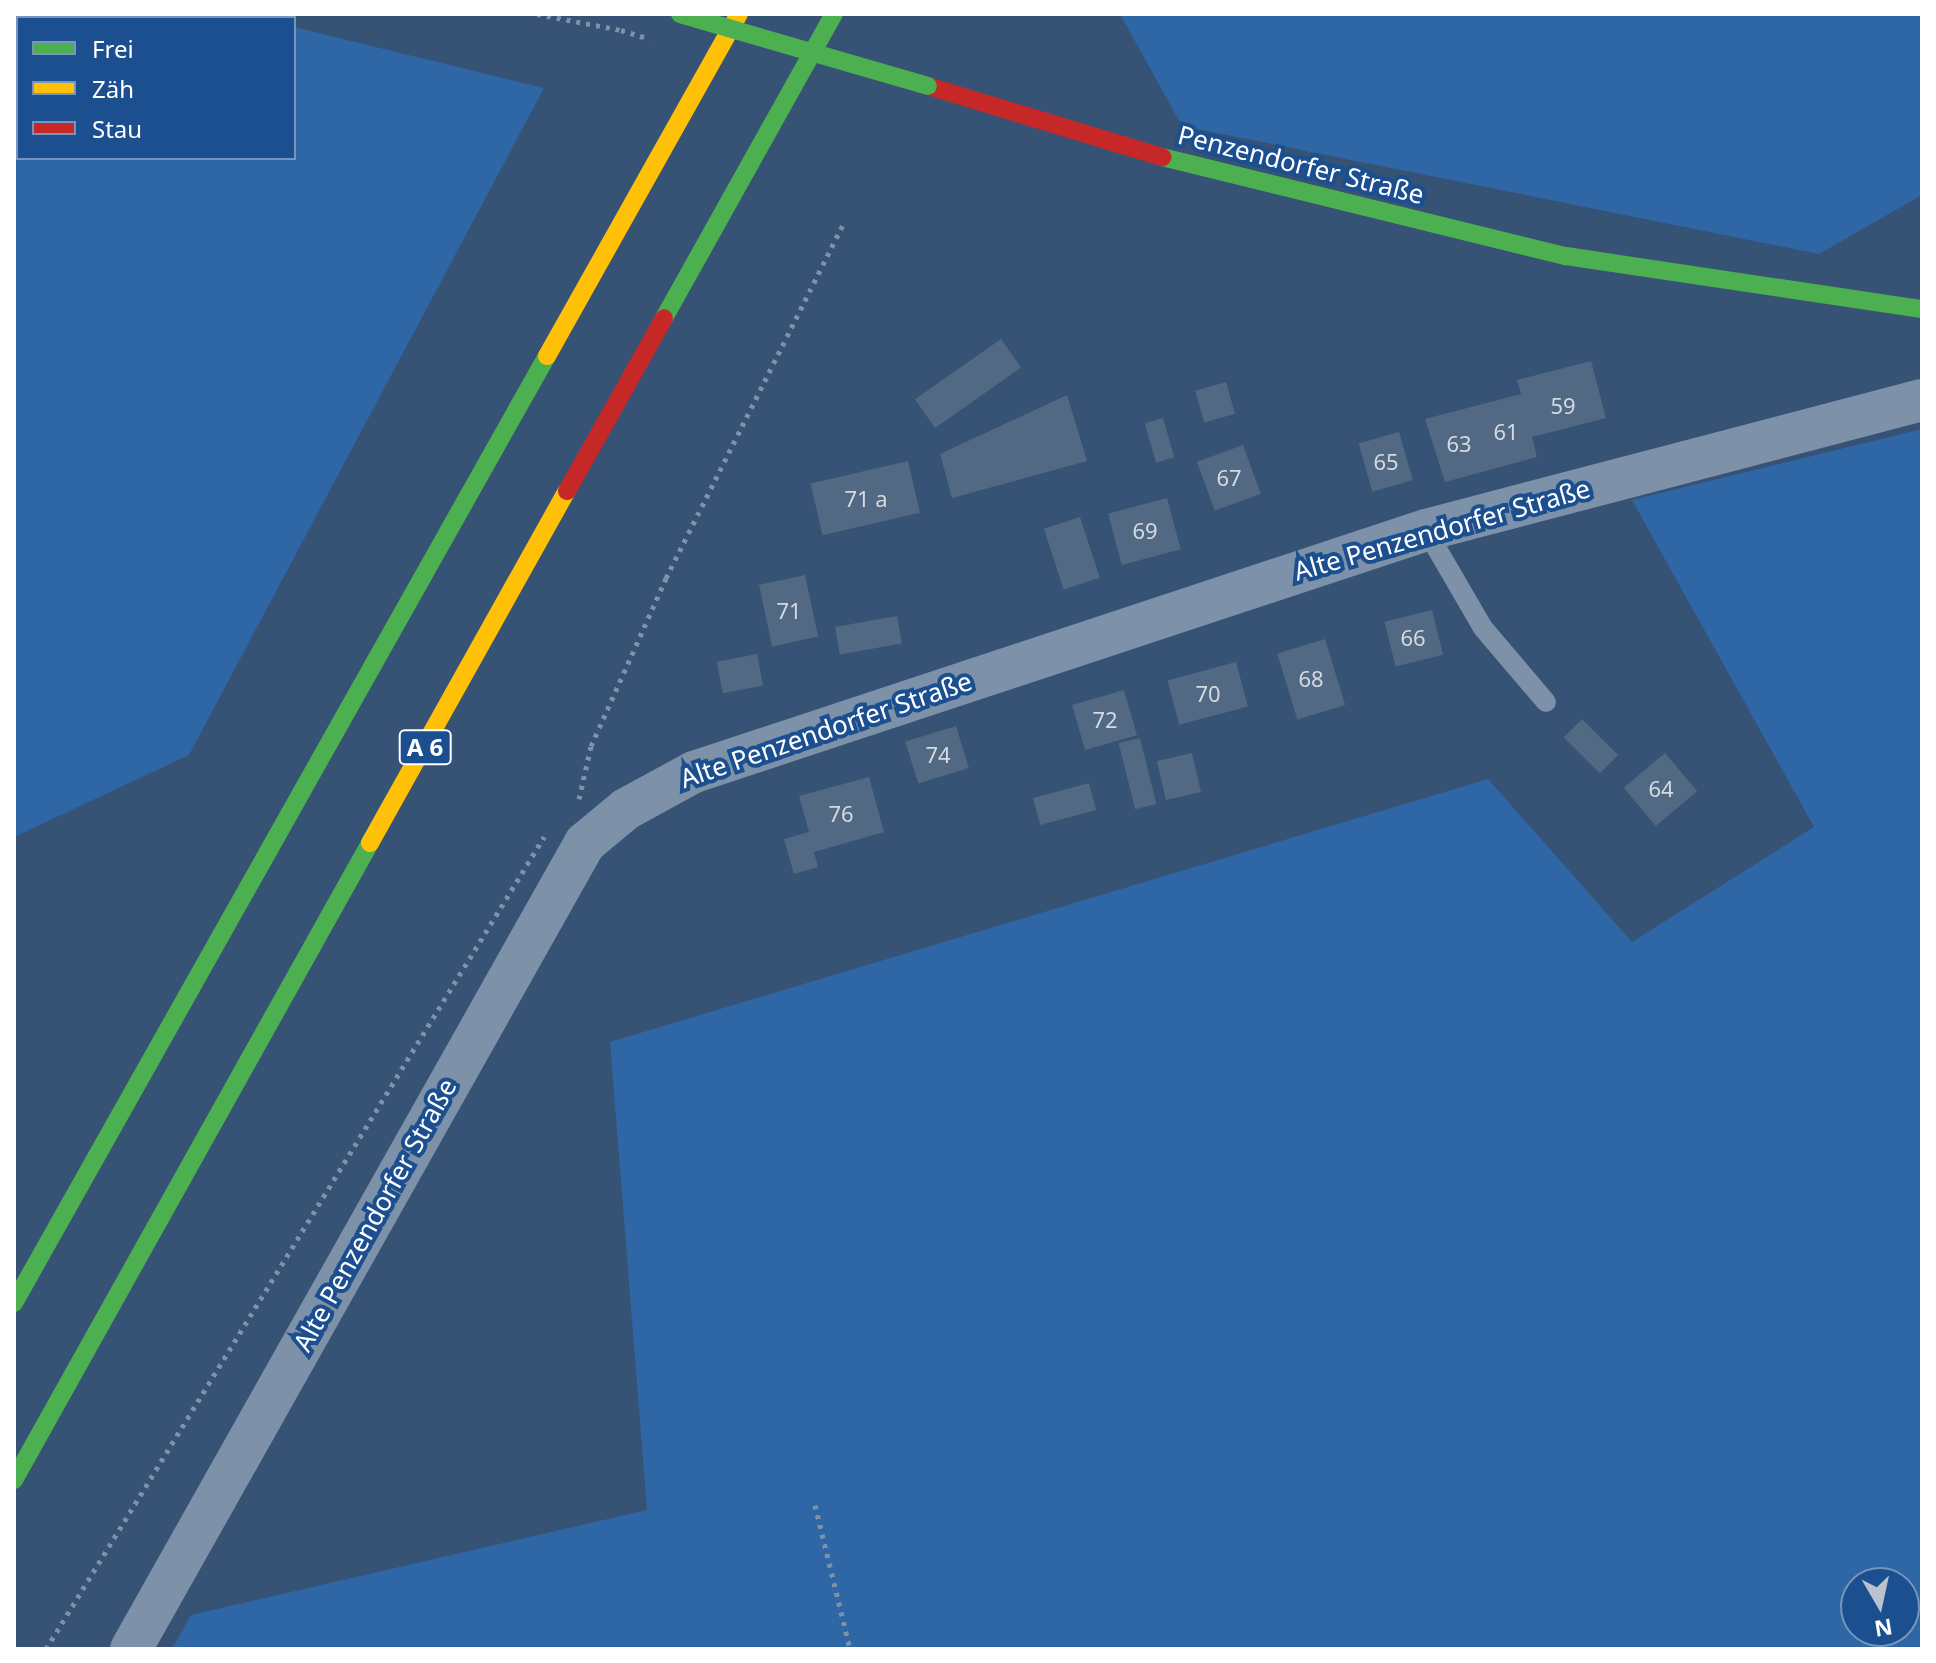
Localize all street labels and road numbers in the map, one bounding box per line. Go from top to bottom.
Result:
street label: Penzendorfer Straße [1175,119,1427,211]
street label: Alte Penzendorfer Straße [1290,473,1594,587]
street label: Alte Penzendorfer Straße [676,665,976,795]
road number: A 6 [397,727,453,767]
street label: Alte Penzendorfer Straße [287,1073,463,1357]

